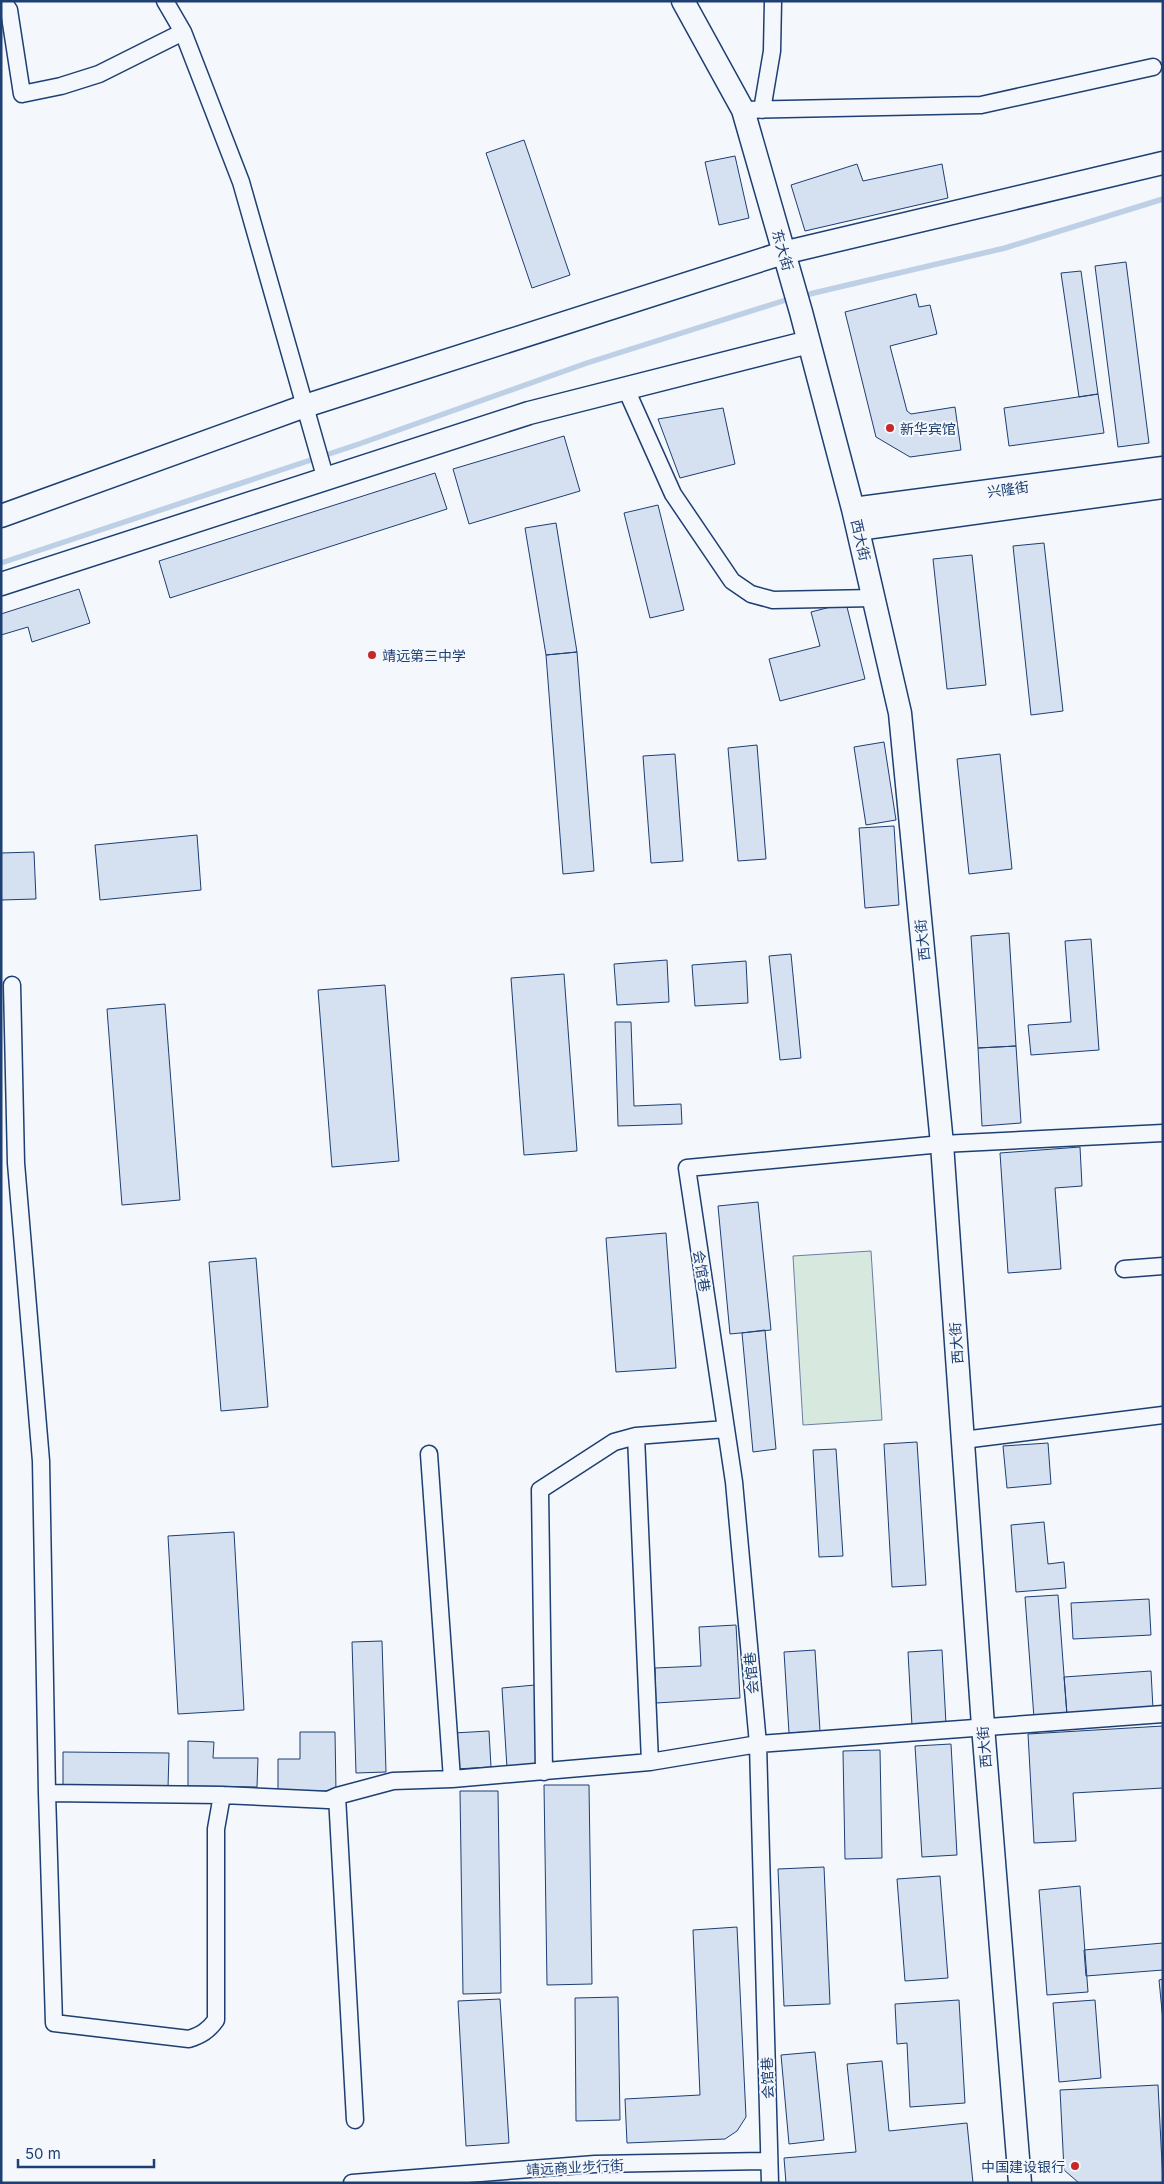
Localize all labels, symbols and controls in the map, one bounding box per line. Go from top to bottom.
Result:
street label: 东大街 [769,227,797,273]
place label: 新华宾馆 [900,420,956,437]
marker: 新华宾馆 [884,422,896,434]
street label: 兴隆街 [986,478,1030,500]
street label: 西大街 [848,518,874,562]
place label: 靖远第三中学 [382,647,466,664]
marker: 靖远第三中学 [366,649,378,661]
street label: 西大街 [911,918,933,962]
street label: 会馆巷 [690,1249,714,1293]
street label: 西大街 [946,1321,966,1365]
street label: 会馆巷 [741,1651,761,1695]
street label: 西大街 [974,1725,994,1769]
street label: 会馆巷 [758,2057,776,2099]
scale bar [18,2136,154,2168]
text: 50 m [25,2144,61,2163]
street label: 靖远商业步行街 [526,2156,624,2178]
place label: 中国建设银行 [981,2158,1065,2175]
marker: 中国建设银行 [1069,2160,1081,2172]

